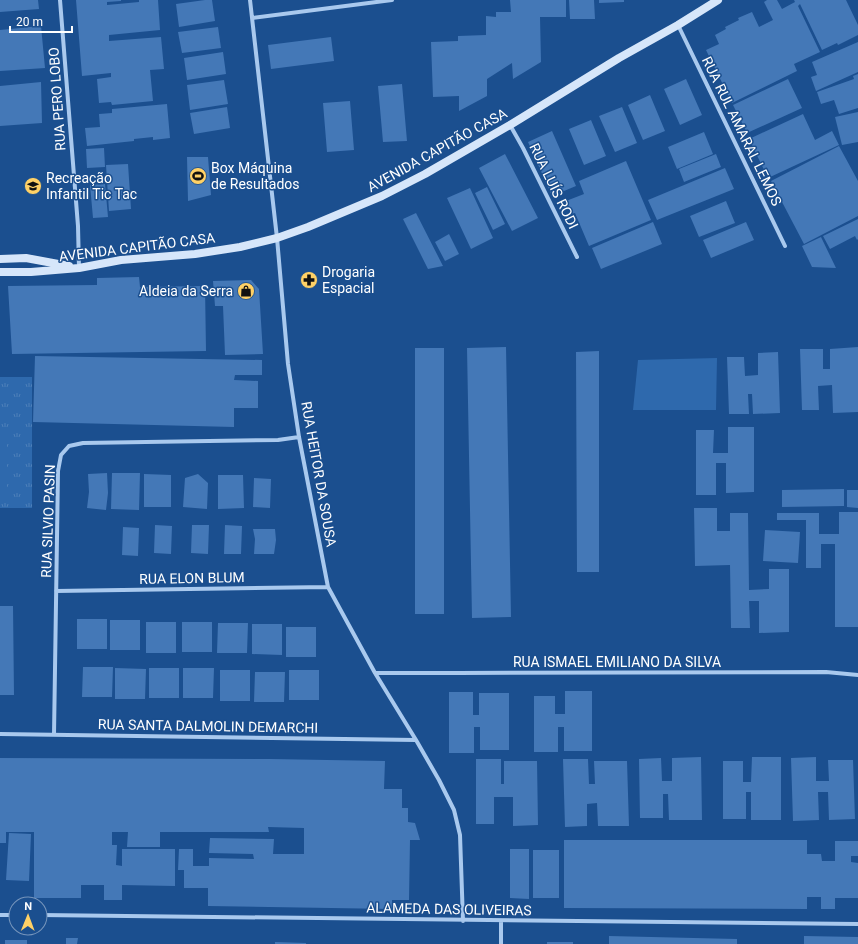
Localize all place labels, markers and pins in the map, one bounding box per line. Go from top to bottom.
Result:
place label: Box Máquina de Resultados [211,160,300,192]
sports icon: Box Máquina de Resultados [188,166,208,186]
place label: Recreação Infantil Tic Tac [46,170,137,202]
school or university icon: Recreação Infantil Tic Tac [23,176,43,196]
place label: Drogaria Espacial [322,264,375,296]
pharmacy icon: Drogaria Espacial [299,270,319,290]
shop icon: Aldeia da Serra [236,281,256,301]
place label: Aldeia da Serra [139,283,233,299]

